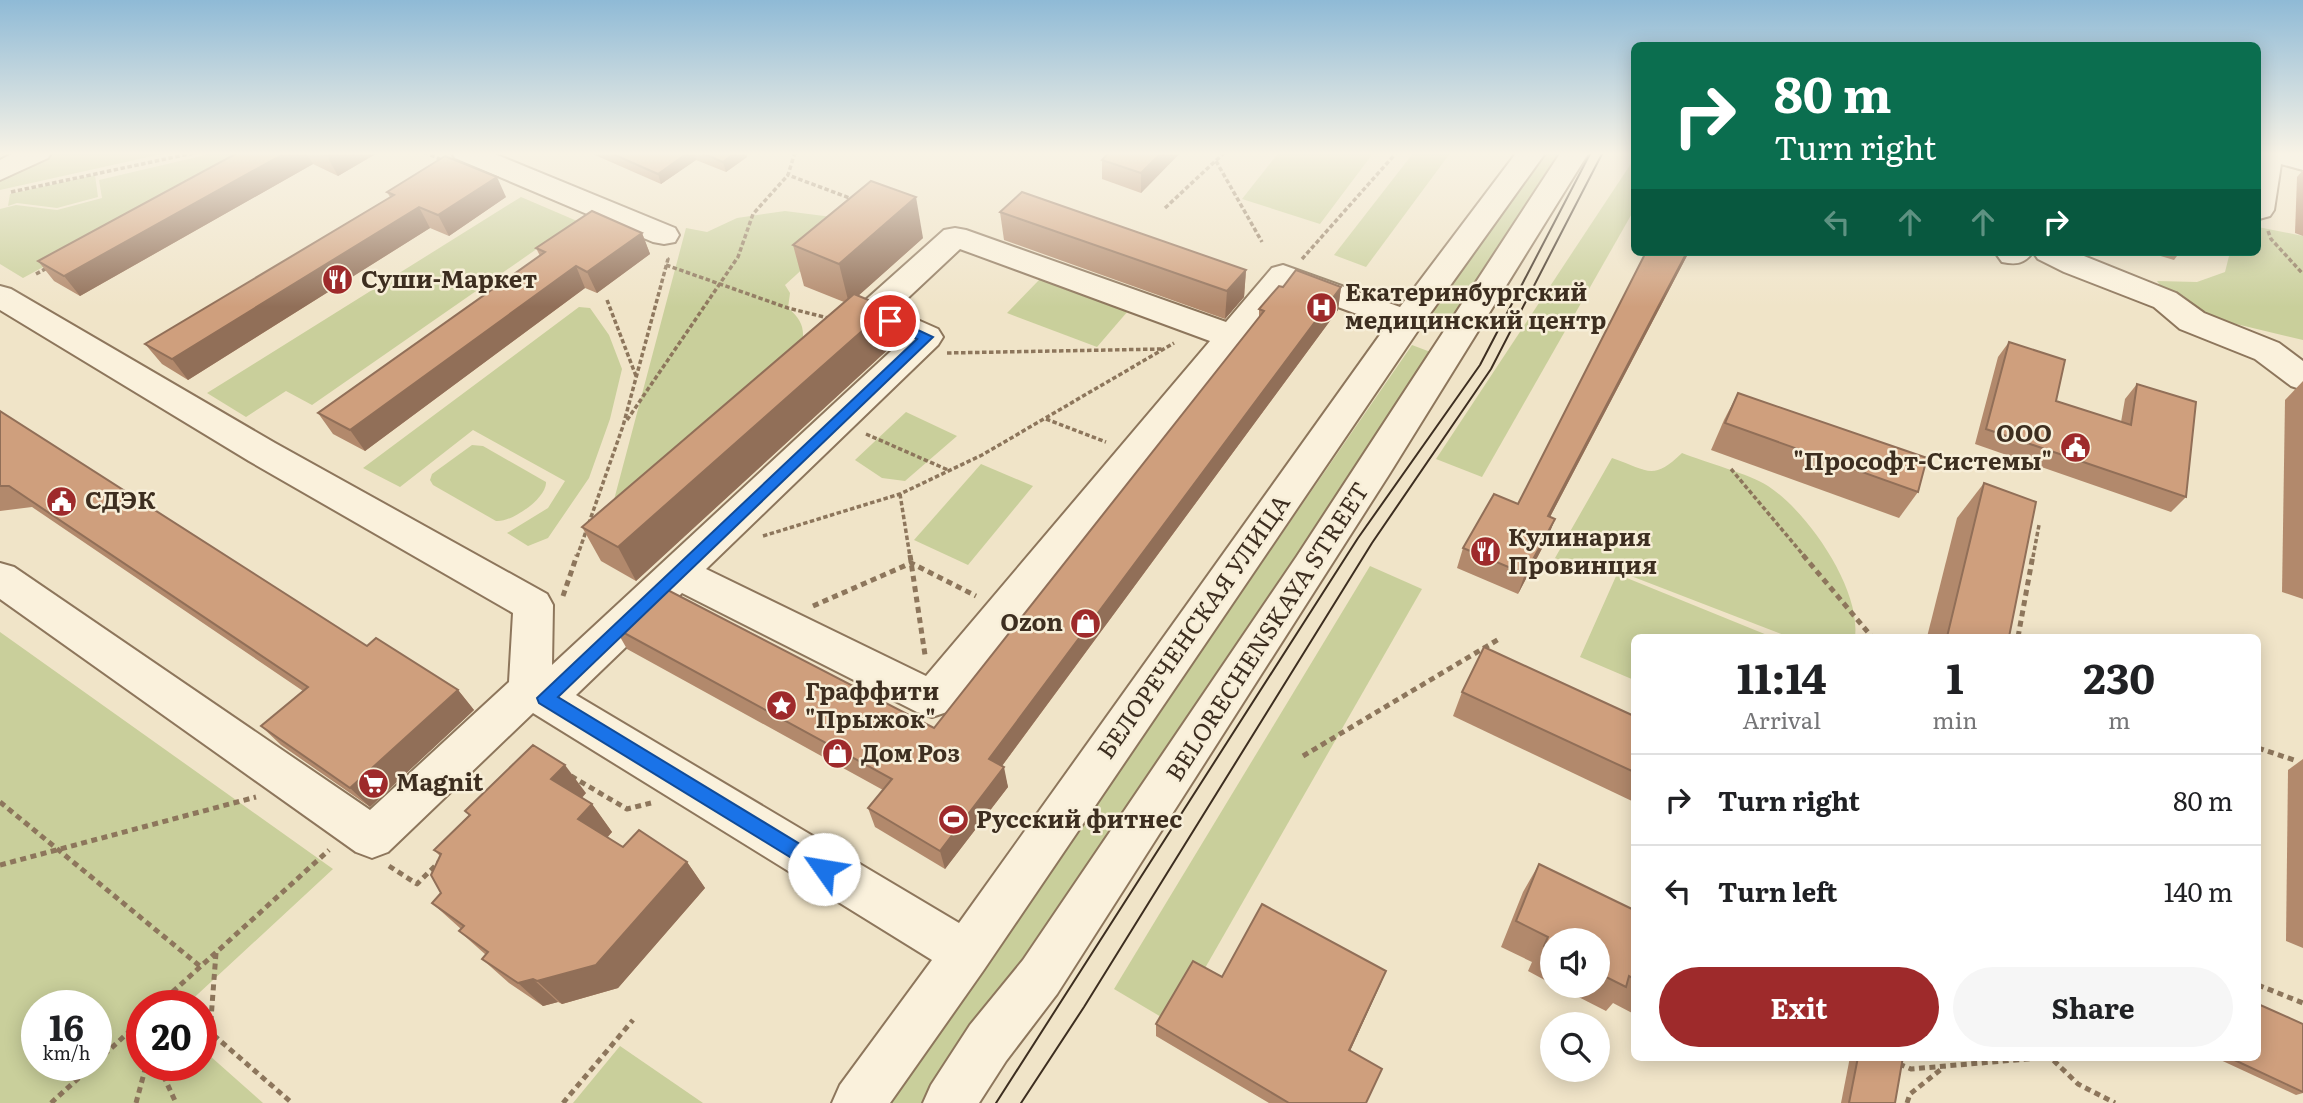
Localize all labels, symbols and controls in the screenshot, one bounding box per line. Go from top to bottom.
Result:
text: 80 m [1774,55,1892,128]
icon: right [1659,70,1750,161]
text: Turn right [1774,122,1936,170]
icon: left [1818,203,1856,241]
icon: ahead [1891,203,1929,241]
icon: ahead [1964,203,2002,241]
icon: right [2037,203,2075,241]
place label: Суши-Маркет [361,260,537,295]
restaurant icon: Суши-Маркет [321,263,355,297]
place label: Екатеринбургский медицинский центр [1345,273,1606,336]
hospital icon: Екатеринбургский медицинский центр [1305,290,1339,324]
pin [860,291,920,351]
icon: arrive [871,302,909,340]
place label: ООО "Прософт-Системы" [1793,414,2052,477]
public building icon: ООО "Прософт-Системы" [2058,431,2092,465]
street label: BELORECHENSKAYA STREET [1156,474,1376,787]
place label: СДЭК [85,481,156,516]
public building icon: СДЭК [45,484,79,518]
street label: БЕЛОРЕЧЕНСКАЯ УЛИЦА [1087,486,1297,765]
place label: Кулинария Провинция [1508,518,1657,581]
restaurant icon: Кулинария Провинция [1468,535,1502,569]
place label: Ozon [1000,603,1063,638]
shop icon: Ozon [1069,606,1103,640]
text: 11:14 [1737,645,1827,707]
text: 1 [1946,645,1964,707]
text: 230 [2083,645,2155,707]
place label: Граффити "Прыжок" [805,672,939,735]
place icon: Граффити "Прыжок" [765,689,799,723]
text: Arrival [1742,702,1821,736]
text: min [1932,702,1978,736]
text: m [2108,702,2130,736]
place label: Дом Роз [861,734,960,769]
shop icon: Дом Роз [821,737,855,771]
place label: Magnit [396,763,484,798]
supermarket icon: Magnit [356,766,390,800]
text: Turn right [1718,780,1860,819]
text: 80 m [2173,780,2233,819]
icon: right [1659,781,1697,819]
place label: Русский фитнес [976,800,1182,835]
sports icon: Русский фитнес [936,803,970,837]
position arrow [787,832,861,906]
text: Turn left [1718,871,1837,910]
text: 140 m [2164,871,2233,910]
icon: left [1659,872,1697,910]
map controls [1540,928,1610,1082]
button: sound [1540,928,1610,998]
button: Exit [1659,967,1939,1047]
button: Share [1953,967,2233,1047]
speed limit sign: 20 [126,990,217,1081]
text: 16 [49,1000,84,1052]
button: search [1540,1012,1610,1082]
text: km/h [43,1039,90,1066]

